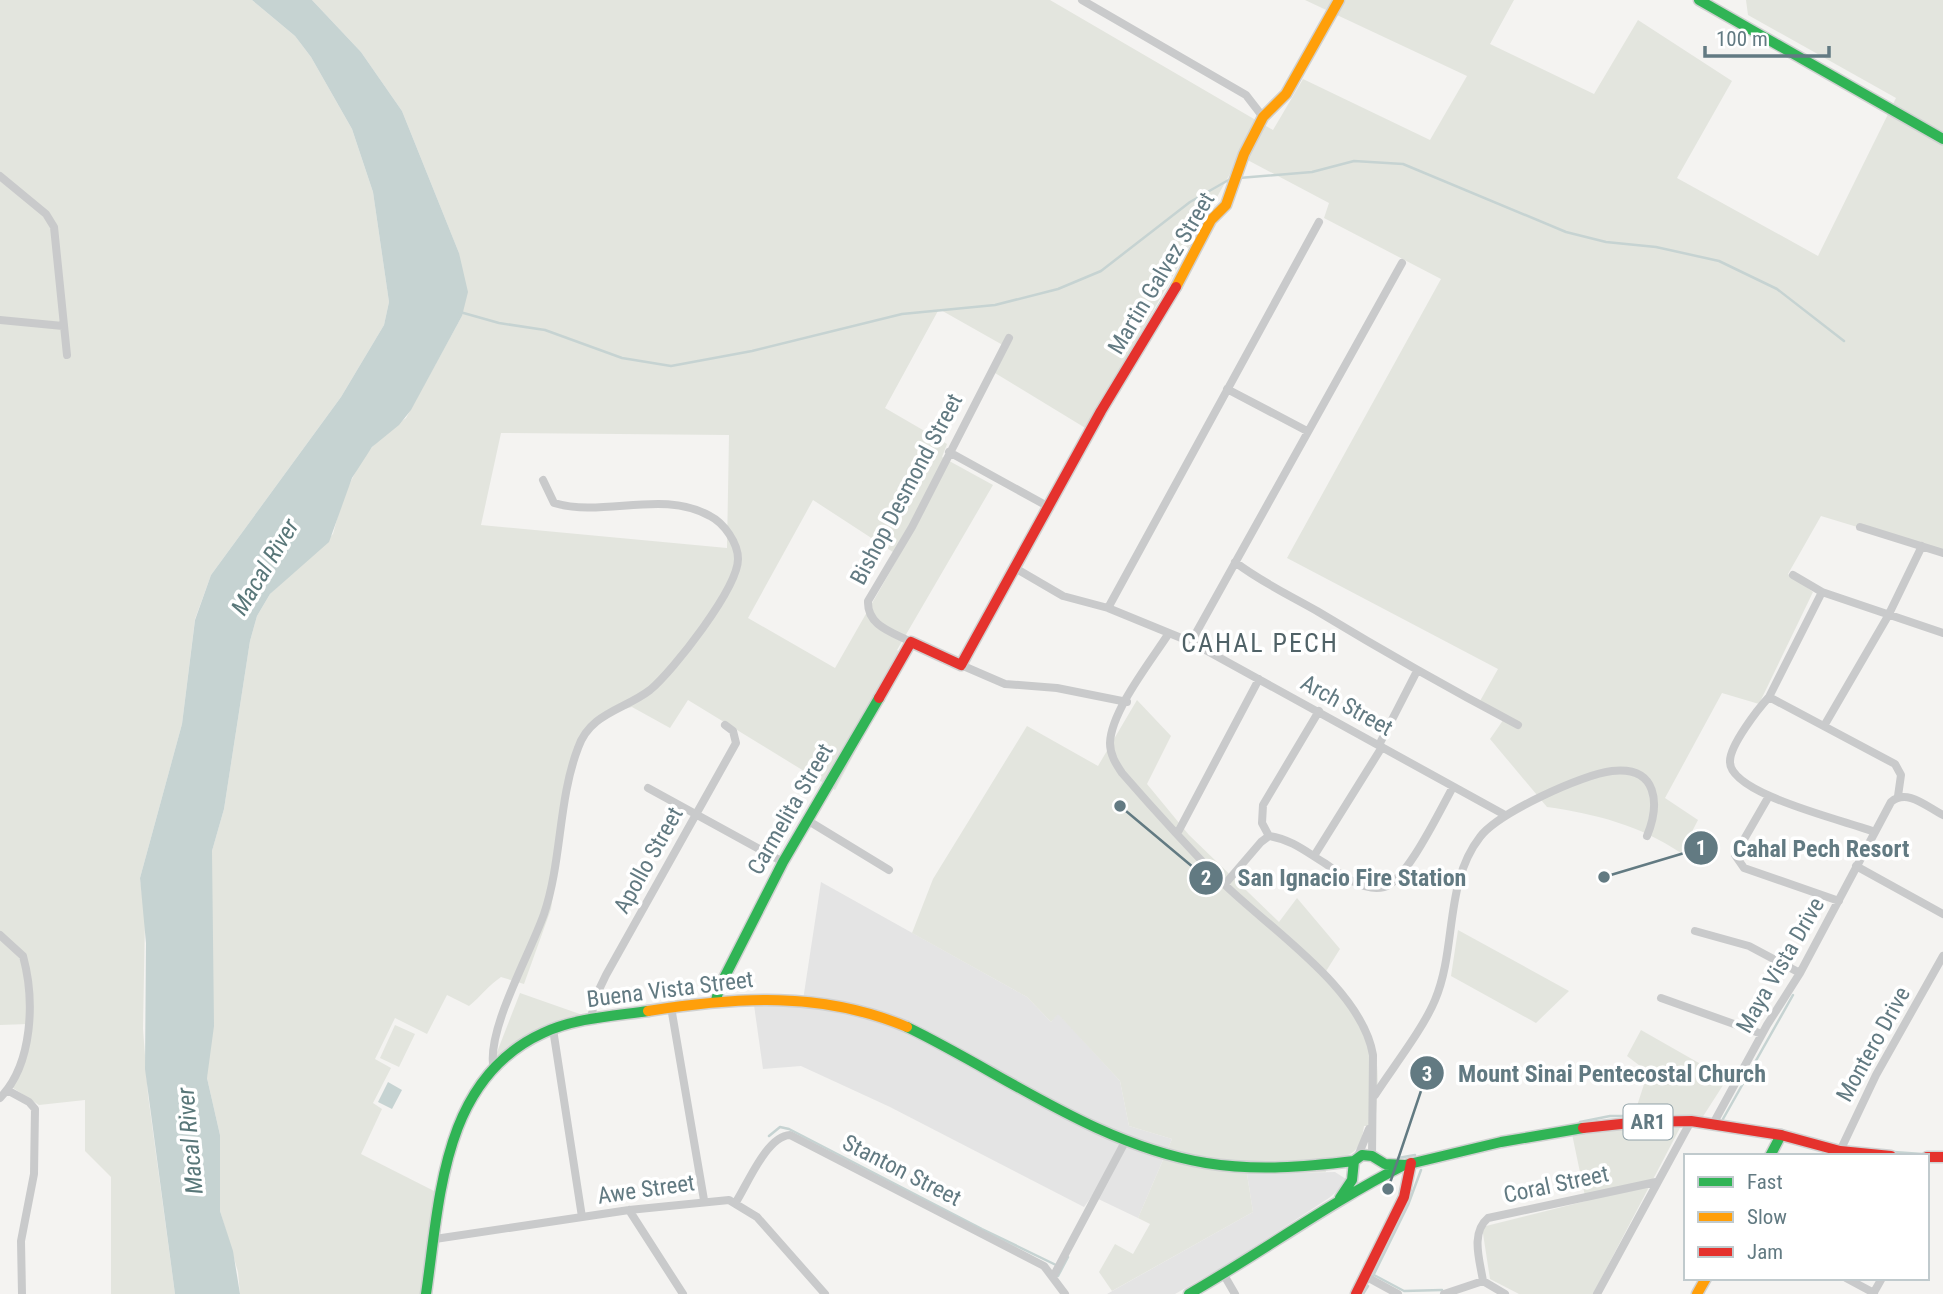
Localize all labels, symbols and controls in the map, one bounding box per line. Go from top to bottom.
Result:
scale bar [1705,14,1829,58]
text: 100 m [1716,27,1768,51]
street label: Martin Galvez Street [1102,187,1220,359]
street label: Bishop Desmond Street [845,389,968,589]
water label: Macal River [225,513,305,620]
district label: CAHAL PECH [1181,628,1339,658]
street label: Arch Street [1296,669,1397,742]
street label: Carmelita Street [742,739,839,880]
street label: Apollo Street [608,802,689,918]
callout: Cahal Pech Resort [1684,826,1923,871]
text: Cahal Pech Resort [1733,835,1909,863]
text: 1 [1696,836,1706,860]
callout: San Ignacio Fire Station [1189,855,1480,900]
text: San Ignacio Fire Station [1238,864,1466,892]
text: 2 [1201,866,1211,890]
street label: Maya Vista Drive [1731,893,1830,1038]
street label: Buena Vista Street [585,966,755,1013]
street label: Montero Drive [1831,982,1916,1106]
callout: Mount Sinai Pentecostal Church [1409,1051,1780,1096]
text: Mount Sinai Pentecostal Church [1458,1060,1766,1088]
text: 3 [1422,1062,1432,1086]
water label: Macal River [171,1086,209,1196]
road number: AR1 [1624,1104,1672,1140]
street label: Stanton Street [838,1129,966,1212]
legend [1684,1154,1929,1280]
street label: Coral Street [1501,1160,1611,1209]
street label: Awe Street [596,1169,696,1210]
text: Fast [1747,1170,1783,1194]
text: Slow [1747,1205,1787,1229]
text: Jam [1747,1240,1783,1264]

